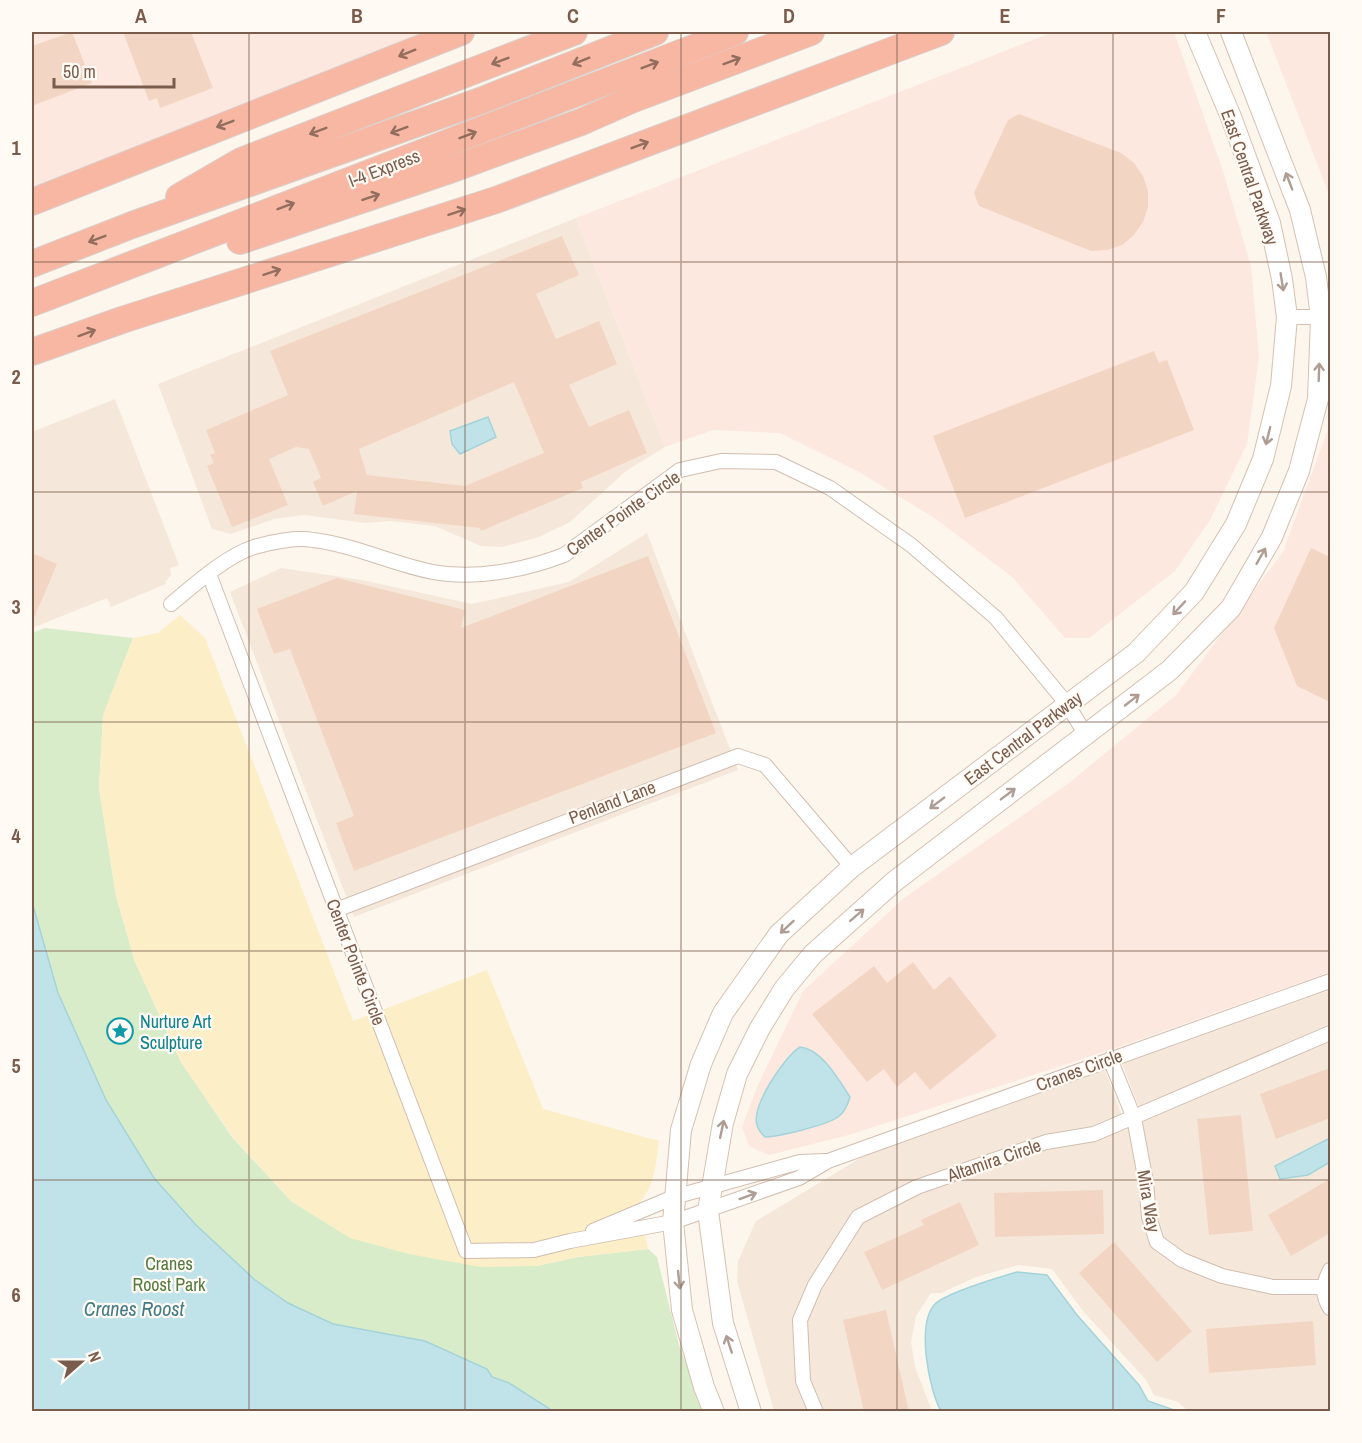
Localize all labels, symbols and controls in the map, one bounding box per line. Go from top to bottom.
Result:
text: A [135,2,147,29]
text: B [351,2,363,29]
text: C [567,2,579,29]
text: D [783,2,795,29]
text: E [1000,2,1011,29]
text: F [1216,2,1226,29]
one-way arrow [398,48,417,59]
scale bar [54,51,174,89]
one-way arrow [722,55,741,66]
one-way arrow [491,56,509,67]
one-way arrow [573,56,591,67]
one-way arrow [640,58,658,69]
text: 50 m [63,59,96,84]
street label: East Central Parkway [1215,106,1285,249]
one-way arrow [217,120,235,131]
one-way arrow [390,126,409,137]
one-way arrow [309,127,328,138]
one-way arrow [458,129,477,140]
text: 1 [11,134,21,161]
one-way arrow [631,139,649,150]
street label: I-4 Express [345,143,423,193]
one-way arrow [1283,172,1294,191]
one-way arrow [361,191,380,202]
one-way arrow [276,200,295,211]
one-way arrow [447,206,466,217]
one-way arrow [88,234,107,245]
one-way arrow [262,265,281,276]
one-way arrow [1277,272,1288,292]
one-way arrow [77,326,95,337]
one-way arrow [1313,362,1324,382]
text: 2 [11,363,21,390]
one-way arrow [1262,427,1274,446]
street label: Center Pointe Circle [561,464,685,562]
one-way arrow [1256,548,1268,565]
text: 3 [11,593,21,620]
one-way arrow [1172,600,1186,615]
street label: East Central Parkway [959,685,1088,791]
one-way arrow [1124,693,1140,706]
street label: Penland Lane [565,774,659,830]
one-way arrow [1000,788,1016,800]
one-way arrow [929,796,945,809]
text: 4 [11,822,21,849]
street label: Center Pointe Circle [320,895,392,1029]
one-way arrow [849,908,864,922]
one-way arrow [779,920,794,934]
place label: Nurture Art Sculpture [140,1009,211,1055]
place icon: Nurture Art Sculpture [105,1016,135,1046]
street label: Cranes Circle [1032,1043,1126,1097]
text: 5 [11,1052,21,1079]
one-way arrow [717,1119,728,1139]
street label: Altamira Circle [943,1132,1044,1188]
street label: Mira Way [1131,1168,1167,1235]
one-way arrow [738,1190,757,1201]
park label: Cranes Roost Park [132,1251,206,1297]
one-way arrow [674,1270,685,1290]
text: 6 [11,1281,21,1308]
water label: Cranes Roost [84,1295,185,1322]
north arrow [51,1332,111,1392]
one-way arrow [723,1335,734,1354]
text: N [83,1348,107,1365]

